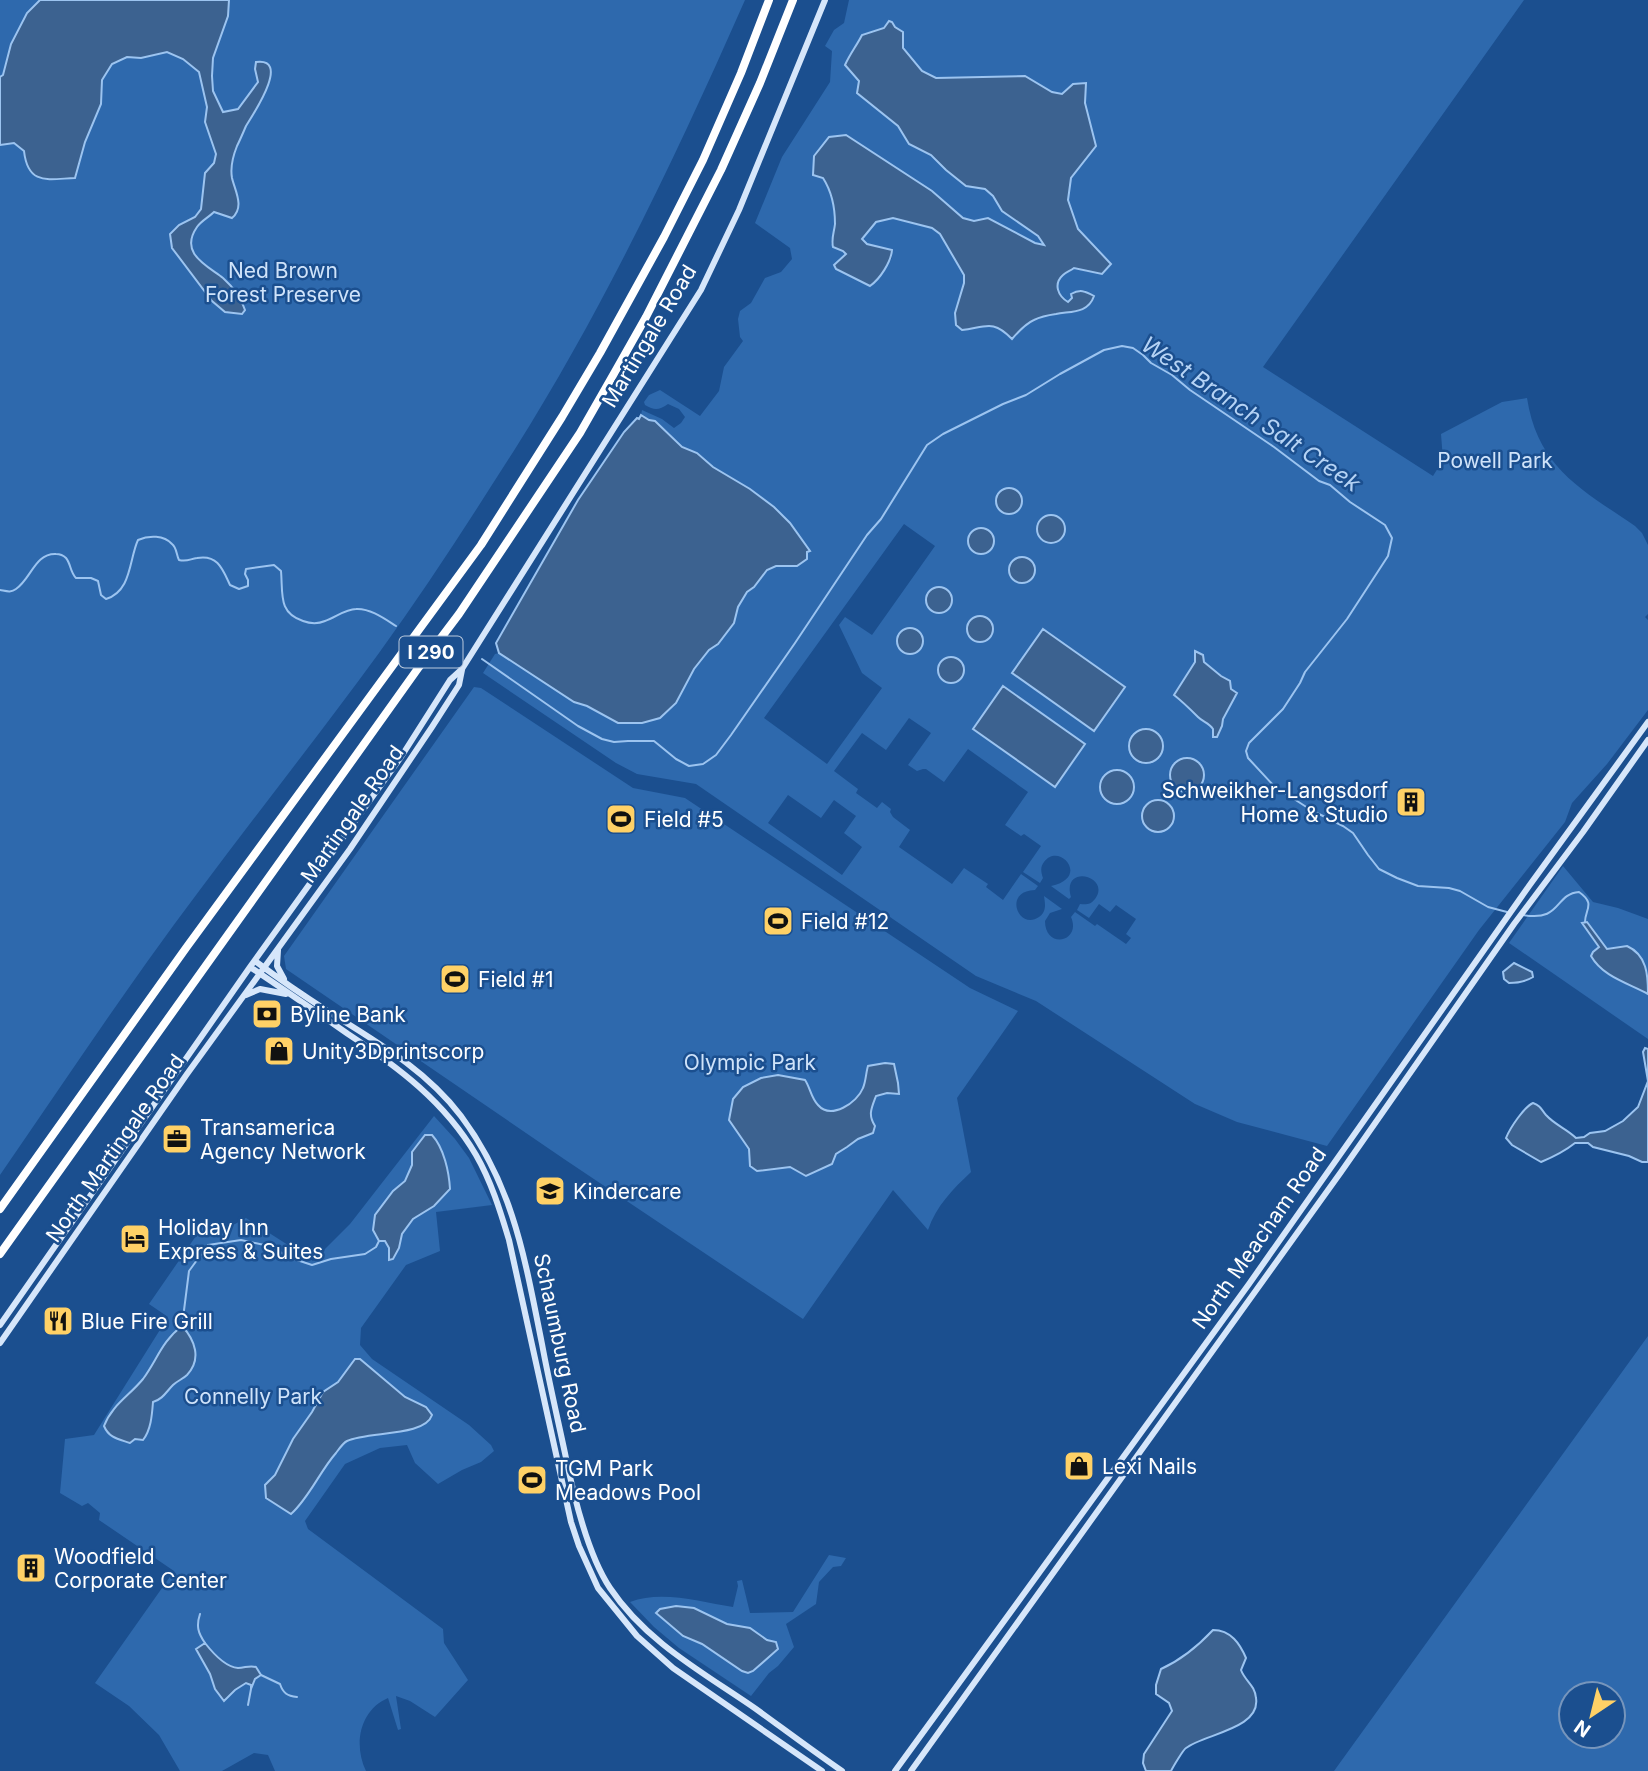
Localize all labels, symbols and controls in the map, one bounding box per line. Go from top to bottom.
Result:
park label: Ned Brown Forest Preserve [205,258,361,307]
street label: Martingale Road [597,260,701,412]
water label: West Branch Salt Creek [1136,330,1366,498]
park label: Powell Park [1437,448,1553,473]
road number: I 290 [400,636,462,667]
street label: Martingale Road [295,741,409,887]
place label: Schweikher-Langsdorf Home & Studio [1162,778,1388,827]
building icon: Schweikher-Langsdorf Home & Studio [1394,785,1428,819]
sports icon: Field #5 [604,802,638,836]
place label: Field #5 [644,807,724,832]
sports icon: Field #12 [761,904,795,938]
place label: Field #12 [801,909,889,934]
sports icon: Field #1 [438,962,472,996]
place label: Field #1 [478,967,553,992]
bank icon: Byline Bank [250,997,284,1031]
place label: Byline Bank [290,1002,406,1027]
shop icon: Unity3Dprintscorp [262,1034,296,1068]
place label: Unity3Dprintscorp [302,1039,484,1064]
street label: North Martingale Road [41,1049,189,1247]
park label: Olympic Park [684,1050,817,1075]
place label: Transamerica Agency Network [200,1115,366,1164]
office icon: Transamerica Agency Network [160,1122,194,1156]
street label: North Meacham Road [1187,1142,1331,1334]
school or university icon: Kindercare [533,1174,567,1208]
place label: Kindercare [573,1179,681,1204]
place label: Holiday Inn Express & Suites [158,1215,323,1264]
hotel icon: Holiday Inn Express & Suites [118,1222,152,1256]
street label: Schaumburg Road [529,1251,591,1435]
restaurant icon: Blue Fire Grill [41,1304,75,1338]
place label: Blue Fire Grill [81,1309,213,1334]
park label: Connelly Park [184,1384,322,1409]
shop icon: Lexi Nails [1062,1449,1096,1483]
place label: Lexi Nails [1102,1454,1197,1479]
place label: TGM Park Meadows Pool [555,1456,701,1505]
sports icon: TGM Park Meadows Pool [515,1463,549,1497]
place label: Woodfield Corporate Center [54,1544,227,1593]
building icon: Woodfield Corporate Center [14,1551,48,1585]
north arrow [1557,1680,1627,1750]
text: N [1570,1715,1595,1742]

